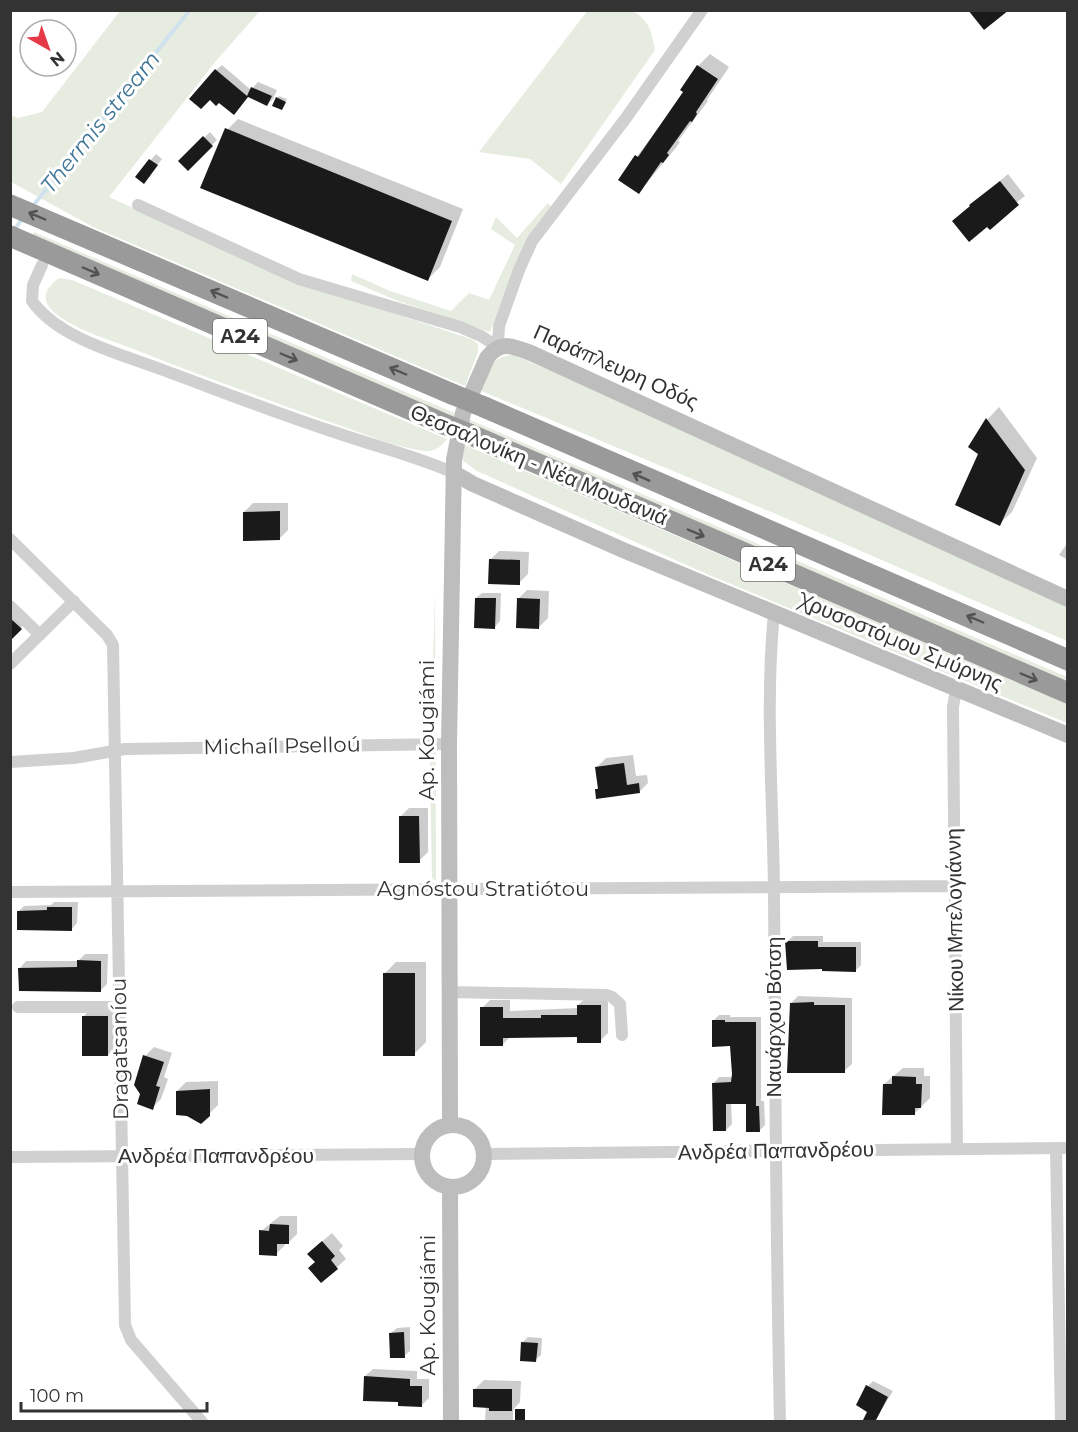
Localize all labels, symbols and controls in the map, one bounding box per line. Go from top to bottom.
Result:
north arrow [18,18,78,78]
water label: Thermis stream [35,46,166,199]
text: N [46,48,68,71]
one-way arrow [28,210,46,221]
one-way arrow [81,265,99,277]
one-way arrow [210,288,228,299]
road number: Α24 [213,319,267,353]
street label: Παράπλευρη Οδός [530,319,702,414]
one-way arrow [279,351,297,363]
one-way arrow [389,364,407,375]
street label: Θεσσαλονίκη - Νέα Μουδανιά [407,399,672,530]
one-way arrow [633,471,651,482]
one-way arrow [686,527,704,539]
road number: Α24 [741,547,795,581]
street label: Χρυσοστόμου Σμύρνης [793,586,1007,696]
one-way arrow [967,613,985,624]
street label: Ap. Kougiámi [414,660,439,801]
one-way arrow [1019,672,1038,683]
street label: Michaíl Pselloú [203,732,361,759]
street label: Νίκου Μπελογιάννη [940,828,969,1012]
street label: Agnóstou Stratiótou [377,876,589,901]
street label: Ναυάρχου Βότση [761,937,786,1097]
street label: Dragatsaníou [106,978,133,1120]
street label: Ανδρέα Παπανδρέου [678,1136,874,1165]
street label: Ανδρέα Παπανδρέου [118,1143,314,1168]
street label: Ap. Kougiámi [415,1235,440,1376]
scale bar [21,1375,207,1413]
text: 100 m [30,1385,84,1407]

